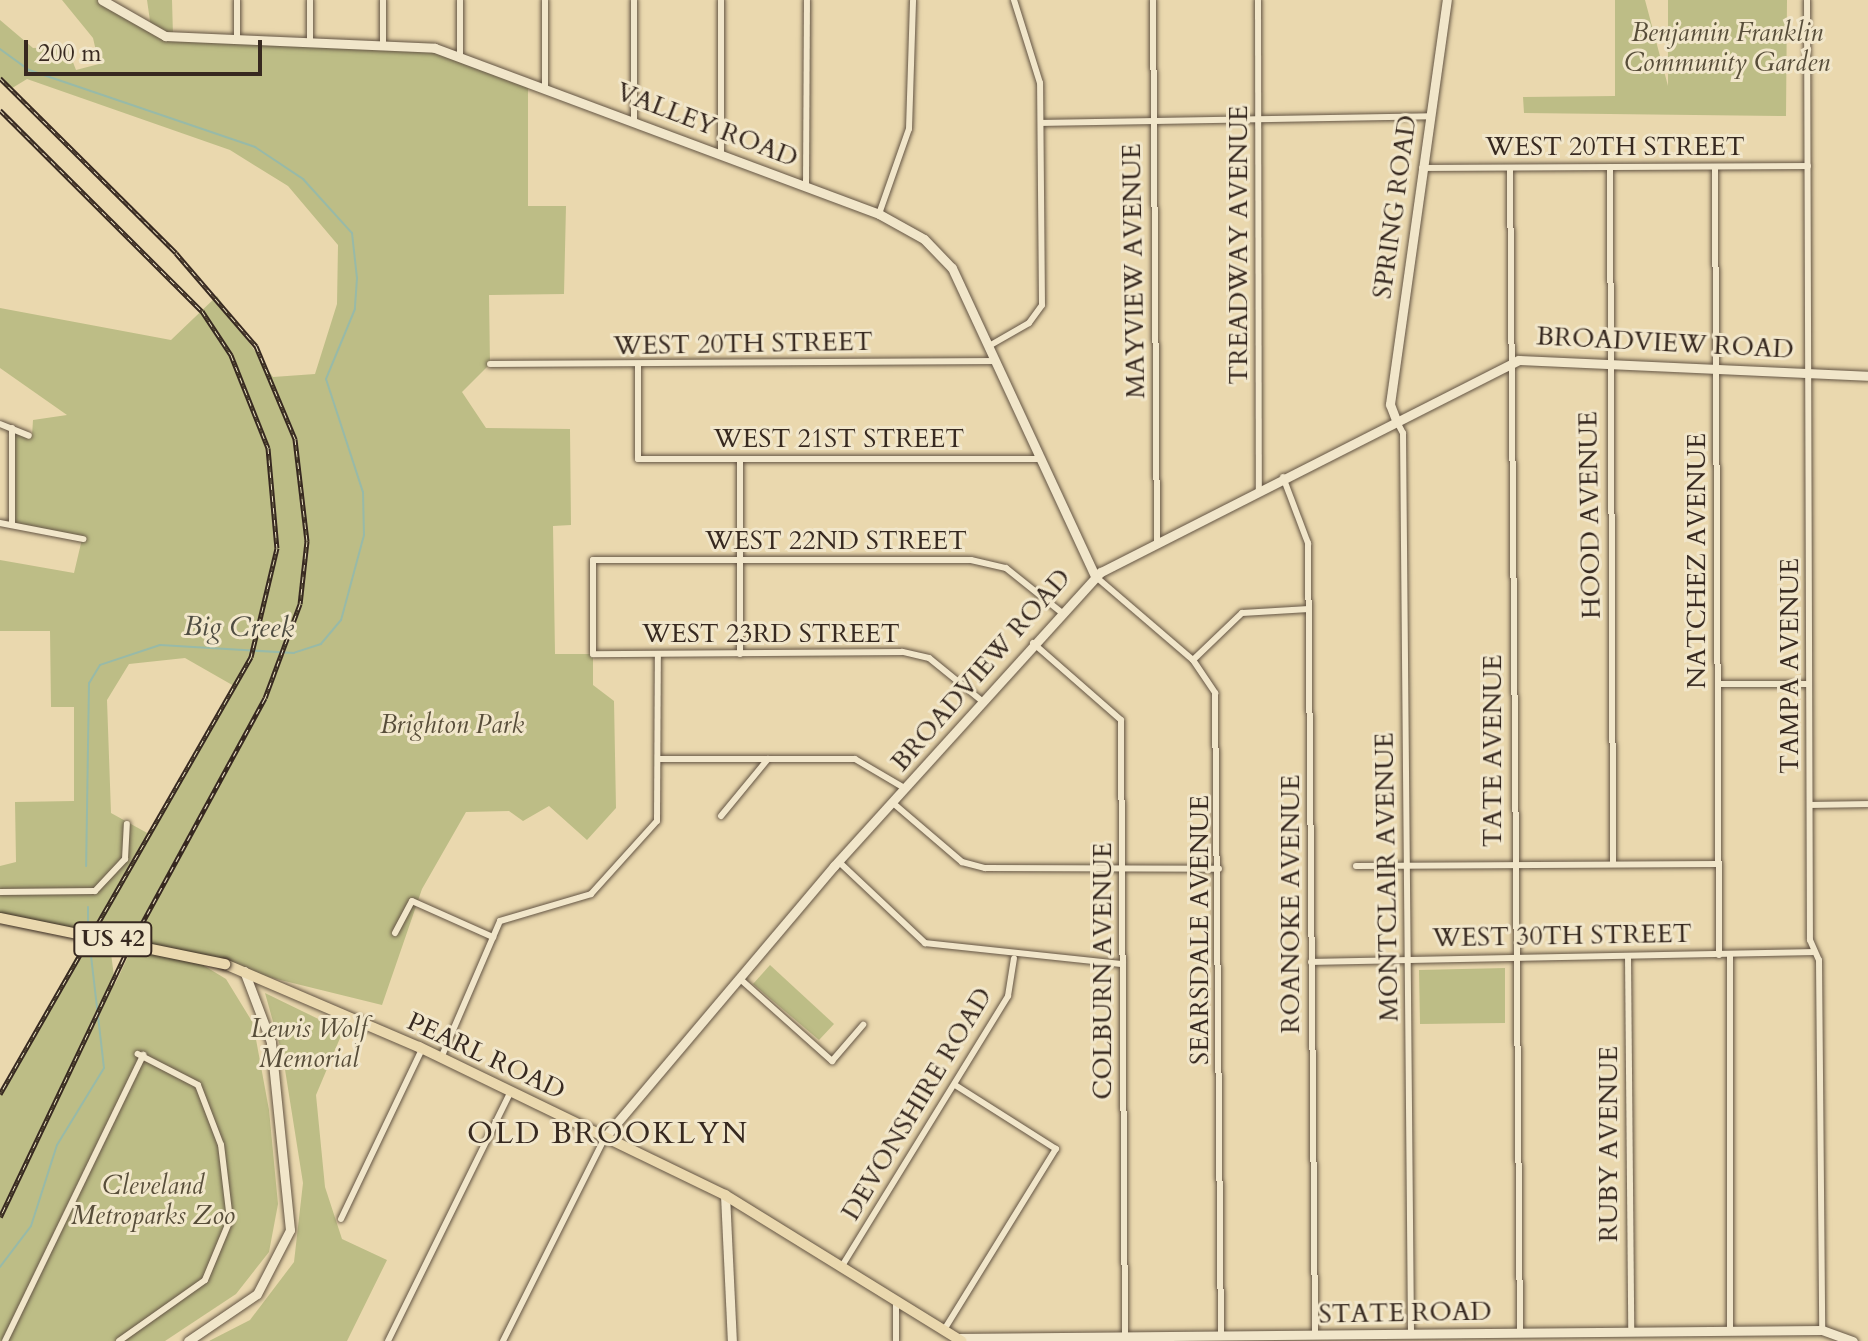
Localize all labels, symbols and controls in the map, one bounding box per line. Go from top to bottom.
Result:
park label: Benjamin Franklin Community Garden [1624,17,1830,78]
scale bar [28,24,266,74]
text: 200 m [38,37,102,70]
street label: VALLEY ROAD [612,76,802,174]
street label: TREADWAY AVENUE [1223,105,1255,385]
street label: SPRING ROAD [1367,113,1423,301]
street label: WEST 20TH STREET [1485,131,1745,163]
street label: MAYVIEW AVENUE [1116,143,1152,399]
street label: BROADVIEW ROAD [1536,321,1794,365]
street label: WEST 20TH STREET [613,326,873,362]
street label: HOOD AVENUE [1573,411,1607,619]
street label: WEST 21ST STREET [714,423,964,455]
street label: NATCHEZ AVENUE [1681,433,1713,689]
street label: WEST 22ND STREET [705,525,967,557]
street label: TAMPA AVENUE [1774,558,1806,774]
street label: BROADVIEW ROAD [885,563,1077,777]
water label: Big Creek [183,609,295,645]
street label: WEST 23RD STREET [642,618,900,650]
street label: TATE AVENUE [1477,655,1509,847]
park label: Brighton Park [380,709,524,741]
street label: MONTCLAIR AVENUE [1369,732,1405,1022]
street label: ROANOKE AVENUE [1275,774,1307,1034]
street label: SEARSDALE AVENUE [1184,795,1216,1065]
street label: COLBURN AVENUE [1087,842,1119,1100]
street label: WEST 30TH STREET [1432,918,1692,954]
road number: US 42 [73,919,153,959]
street label: DEVONSHIRE ROAD [835,982,999,1226]
street label: PEARL ROAD [402,1006,570,1106]
park label: Lewis Wolf Memorial [250,1013,368,1074]
street label: RUBY AVENUE [1593,1046,1625,1242]
district label: OLD BROOKLYN [467,1116,749,1152]
park label: Cleveland Metroparks Zoo [71,1170,235,1232]
street label: STATE ROAD [1318,1296,1492,1330]

